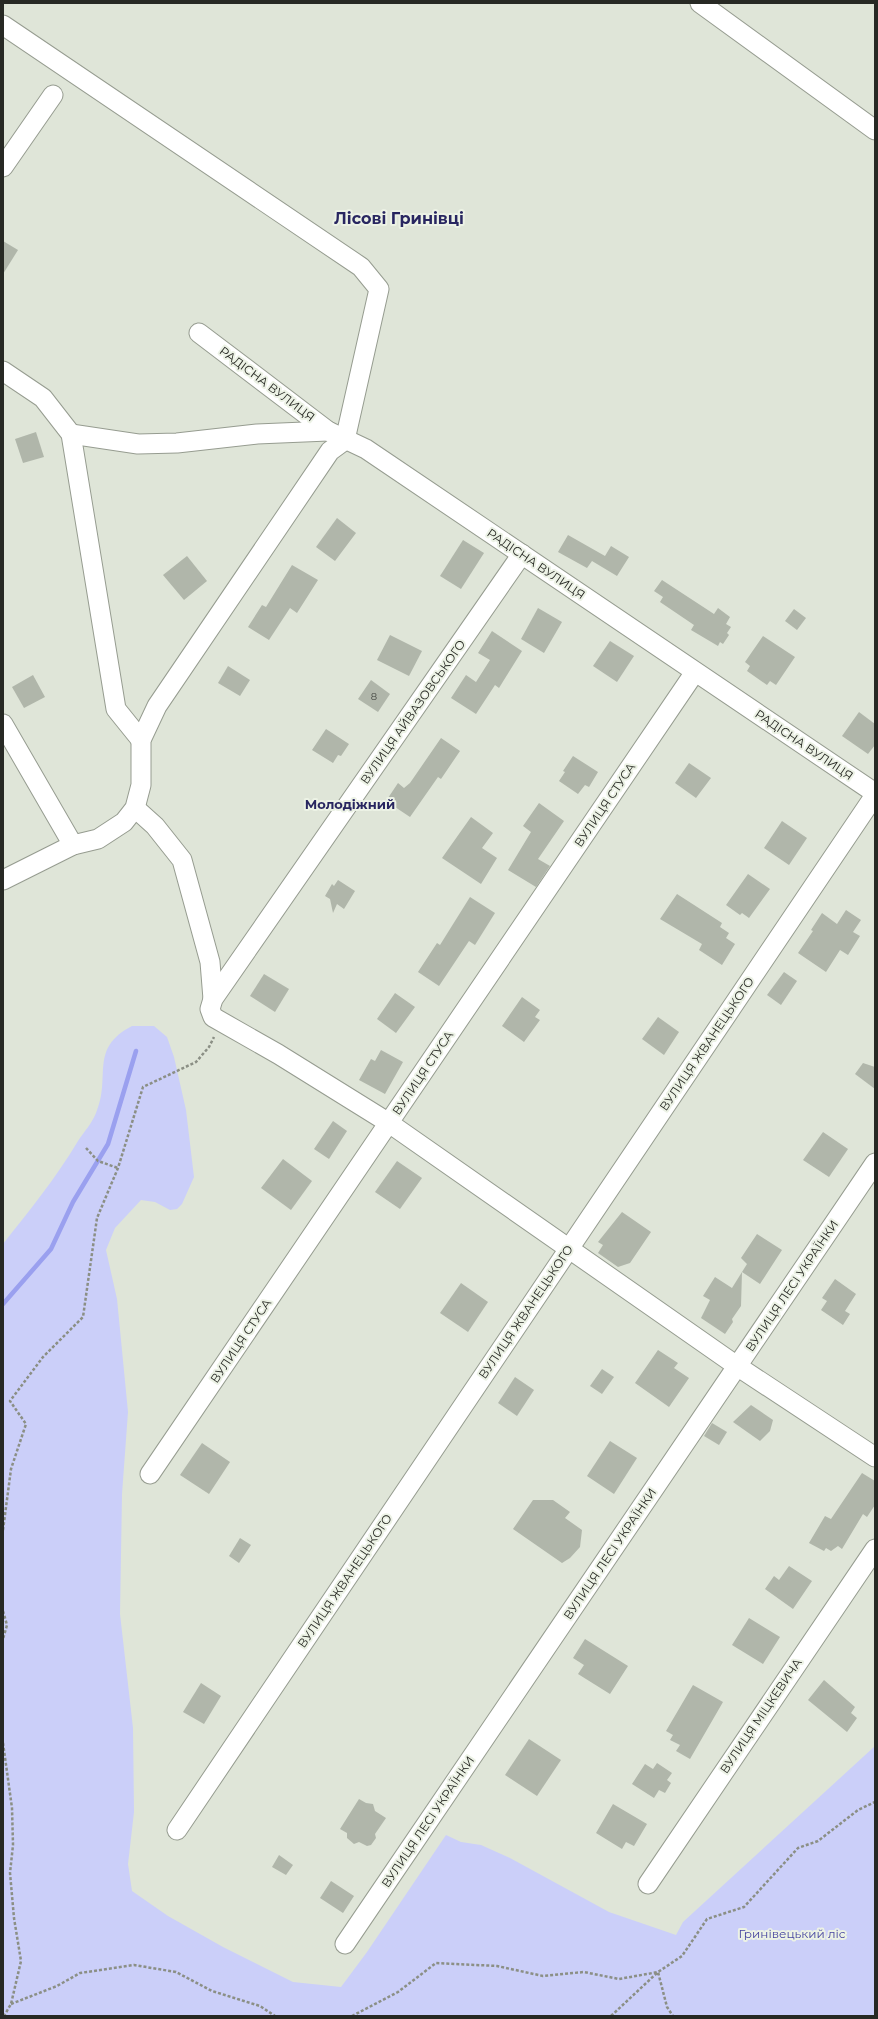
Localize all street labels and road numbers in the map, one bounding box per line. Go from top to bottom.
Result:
street label: РАДІСНА ВУЛИЦЯ [217,343,318,424]
street label: РАДІСНА ВУЛИЦЯ [484,525,588,602]
street label: ВУЛИЦЯ АЙВАЗОВСЬКОГО [357,637,468,787]
street label: РАДІСНА ВУЛИЦЯ [752,706,856,783]
street label: ВУЛИЦЯ СТУСА [571,760,638,850]
street label: ВУЛИЦЯ ЖВАНЕЦЬКОГО [656,974,757,1113]
street label: ВУЛИЦЯ СТУСА [389,1028,456,1118]
street label: ВУЛИЦЯ ЛЕСІ УКРАЇНКИ [742,1217,841,1354]
street label: ВУЛИЦЯ ЖВАНЕЦЬКОГО [475,1242,576,1381]
street label: ВУЛИЦЯ СТУСА [207,1296,274,1386]
street label: ВУЛИЦЯ ЛЕСІ УКРАЇНКИ [560,1485,659,1622]
street label: ВУЛИЦЯ ЖВАНЕЦЬКОГО [294,1511,395,1650]
street label: ВУЛИЦЯ МІЦКЕВИЧА [716,1655,805,1776]
street label: ВУЛИЦЯ ЛЕСІ УКРАЇНКИ [378,1753,477,1890]

